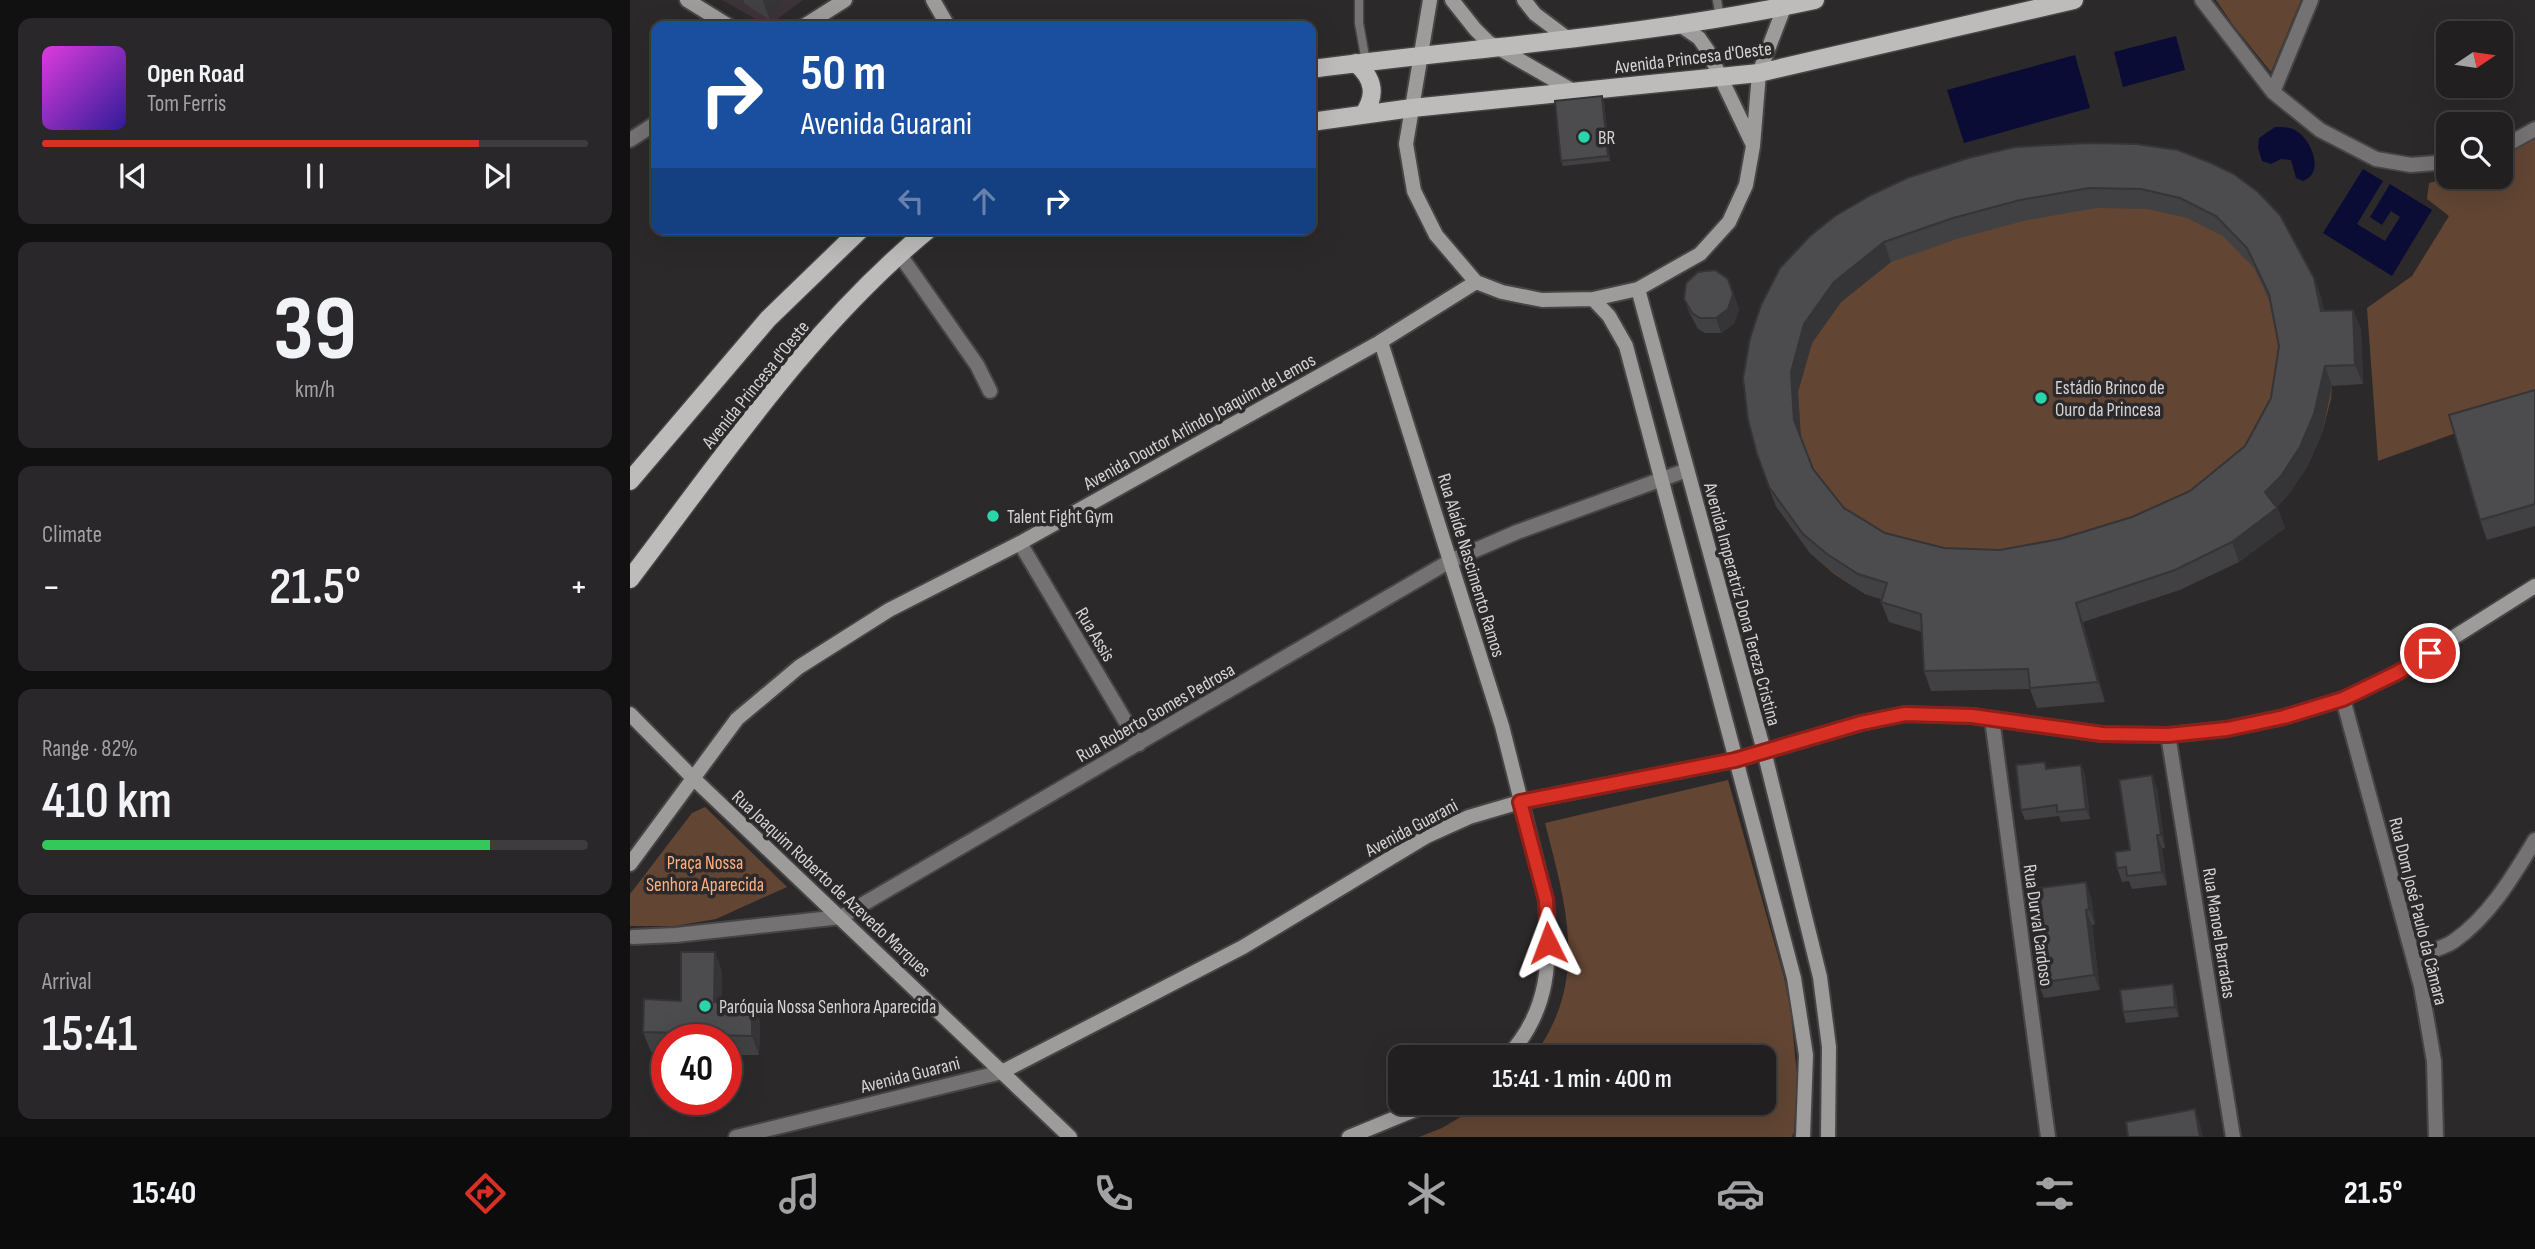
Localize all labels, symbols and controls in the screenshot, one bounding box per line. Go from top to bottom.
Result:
north arrow [2436,21,2513,98]
map controls [2436,21,2513,189]
street label: Avenida Princesa d'Oeste [1612,37,1773,80]
text: 50 m [801,45,886,104]
icon: right [686,49,777,140]
text: Open Road [147,59,244,90]
text: Tom Ferris [147,90,226,118]
text: Avenida Guarani [801,105,972,144]
button: search [2436,112,2513,189]
place label: BR [1598,127,1615,150]
marker: BR [1576,129,1592,145]
icon: previous [114,157,152,195]
icon: pause [296,157,334,195]
icon: next [478,157,516,195]
icon: left [892,182,930,220]
icon: ahead [965,182,1003,220]
icon: right [1038,182,1076,220]
text: 39 [273,276,357,385]
street label: Avenida Princesa d'Oeste [697,316,815,454]
street label: Avenida Doutor Arlindo Joaquim de Lemos [1079,349,1320,496]
text: km/h [295,376,335,404]
place label: Estádio Brinco de Ouro da Princesa [2055,377,2165,422]
marker: Estádio Brinco de Ouro da Princesa [2033,390,2049,406]
street label: Rua Alaíde Nascimento Ramos [1432,471,1510,660]
street label: Avenida Imperatriz Dona Tereza Cristina [1698,479,1785,728]
place label: Talent Fight Gym [1007,506,1113,529]
marker: Talent Fight Gym [985,508,1001,524]
text: Climate [42,521,102,549]
text: 21.5° [269,556,361,619]
text: − [42,565,61,610]
text: + [569,565,588,610]
street label: Rua Assis [1070,604,1120,666]
pin [2400,623,2460,683]
icon: arrive [2411,634,2449,672]
street label: Rua Roberto Gomes Pedrosa [1072,659,1239,768]
text: Range · 82% [42,735,138,763]
text: 410 km [42,770,172,833]
street label: Rua Joaquim Roberto de Azevedo Marques [727,786,935,983]
street label: Avenida Guarani [1361,794,1462,863]
street label: Rua Dom José Paulo da Câmara [2383,815,2452,1008]
park label: Praça Nossa Senhora Aparecida [646,852,764,897]
street label: Rua Durval Cardoso [2018,863,2057,988]
street label: Rua Manoel Barradas [2197,866,2240,1000]
position arrow [1511,906,1585,980]
text: Arrival [42,968,91,996]
place label: Paróquia Nossa Senhora Aparecida [719,996,936,1019]
marker: Paróquia Nossa Senhora Aparecida [697,998,713,1014]
text: 15:41 [42,1003,137,1066]
speed limit sign: 40 [651,1024,742,1115]
street label: Avenida Guarani [857,1052,962,1099]
text: 15:41 · 1 min · 400 m [1492,1064,1672,1095]
icon: directions [461,1169,510,1218]
icon: music [775,1169,824,1218]
icon: phone [1089,1169,1138,1218]
icon: climate [1402,1169,1451,1218]
icon: car [1716,1169,1765,1218]
icon: filters [2030,1169,2079,1218]
text: 15:40 [132,1174,196,1213]
text: 21.5° [2344,1174,2403,1213]

